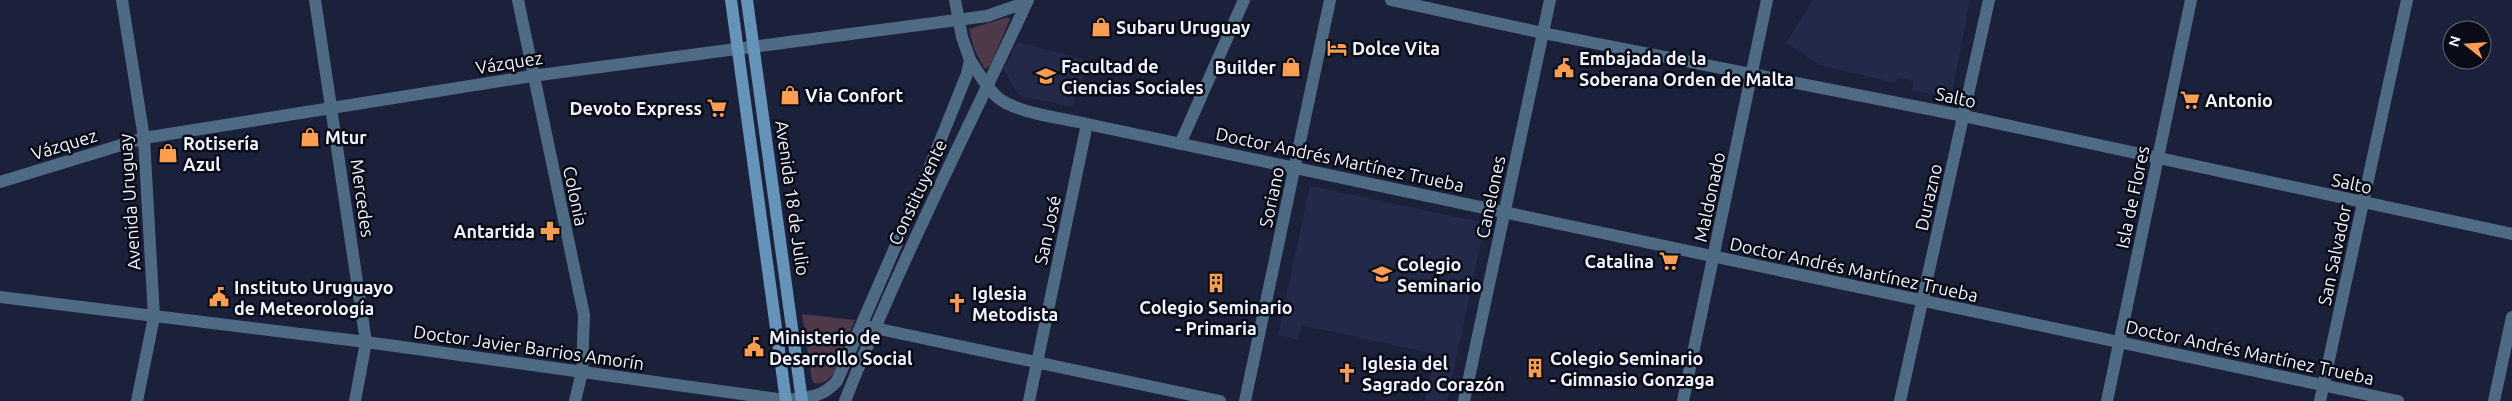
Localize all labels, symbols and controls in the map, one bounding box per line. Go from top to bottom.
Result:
shop icon: Subaru Uruguay [1090,16,1112,38]
place label: Subaru Uruguay [1116,17,1251,37]
north arrow [2442,20,2492,70]
text: N [2445,34,2464,49]
hotel icon: Dolce Vita [1326,37,1348,59]
place label: Dolce Vita [1352,38,1440,58]
street label: Vázquez [474,47,544,77]
place label: Embajada de la Soberana Orden de Malta [1579,48,1794,89]
place label: Facultad de Ciencias Sociales [1061,56,1204,97]
shop icon: Builder [1280,56,1302,78]
place label: Builder [1215,57,1277,77]
public building icon: Embajada de la Soberana Orden de Malta [1553,57,1575,79]
school or university icon: Facultad de Ciencias Sociales [1035,65,1057,87]
street label: Salto [1934,83,1978,111]
shop icon: Via Confort [779,84,801,106]
place label: Via Confort [805,85,903,105]
supermarket icon: Antonio [2179,89,2201,111]
place label: Antonio [2205,90,2273,110]
supermarket icon: Devoto Express [706,97,728,119]
place label: Devoto Express [569,98,702,118]
street label: Avenida 18 de Julio [772,119,814,277]
street label: Doctor Andrés Martínez Trueba [1214,123,1466,195]
street label: Vázquez [29,125,99,163]
shop icon: Mtur [299,126,321,148]
place label: Mtur [325,127,367,147]
street label: Avenida Uruguay [114,133,144,271]
place label: Rotisería Azul [183,133,259,174]
street label: Constituyente [884,136,950,248]
shop icon: Rotisería Azul [157,142,179,164]
street label: Isla de Flores [2111,144,2153,250]
street label: Maldonado [1690,150,1728,244]
street label: Canelones [1472,154,1509,240]
street label: Mercedes [348,158,378,239]
street label: Durazno [1911,162,1945,232]
street label: Colonia [560,164,592,228]
street label: Soriano [1255,165,1287,229]
street label: Salto [2330,169,2374,197]
street label: San José [1030,194,1064,266]
street label: San Salvador [2314,203,2354,307]
pharmacy icon: Antartida [539,220,561,242]
place label: Antartida [454,221,535,241]
street label: Doctor Andrés Martínez Trueba [1728,233,1980,305]
supermarket icon: Catalina [1658,250,1680,272]
place label: Catalina [1585,251,1654,271]
place label: Colegio Seminario [1397,254,1482,295]
school or university icon: Colegio Seminario [1371,263,1393,285]
building icon: Colegio Seminario - Primaria [1205,272,1227,294]
place label: Instituto Uruguayo de Meteorología [234,277,394,318]
place label: Iglesia Metodista [972,283,1058,324]
public building icon: Instituto Uruguayo de Meteorología [208,286,230,308]
church icon: Iglesia Metodista [946,292,968,314]
place label: Colegio Seminario - Primaria [1139,297,1293,338]
street label: Doctor Andrés Martínez Trueba [2124,316,2376,388]
street label: Doctor Javier Barrios Amorín [412,321,646,373]
place label: Ministerio de Desarrollo Social [769,327,913,368]
public building icon: Ministerio de Desarrollo Social [743,336,765,358]
place label: Colegio Seminario - Gimnasio Gonzaga [1550,348,1715,389]
place label: Iglesia del Sagrado Corazón [1362,353,1505,394]
building icon: Colegio Seminario - Gimnasio Gonzaga [1524,357,1546,379]
church icon: Iglesia del Sagrado Corazón [1336,362,1358,384]

